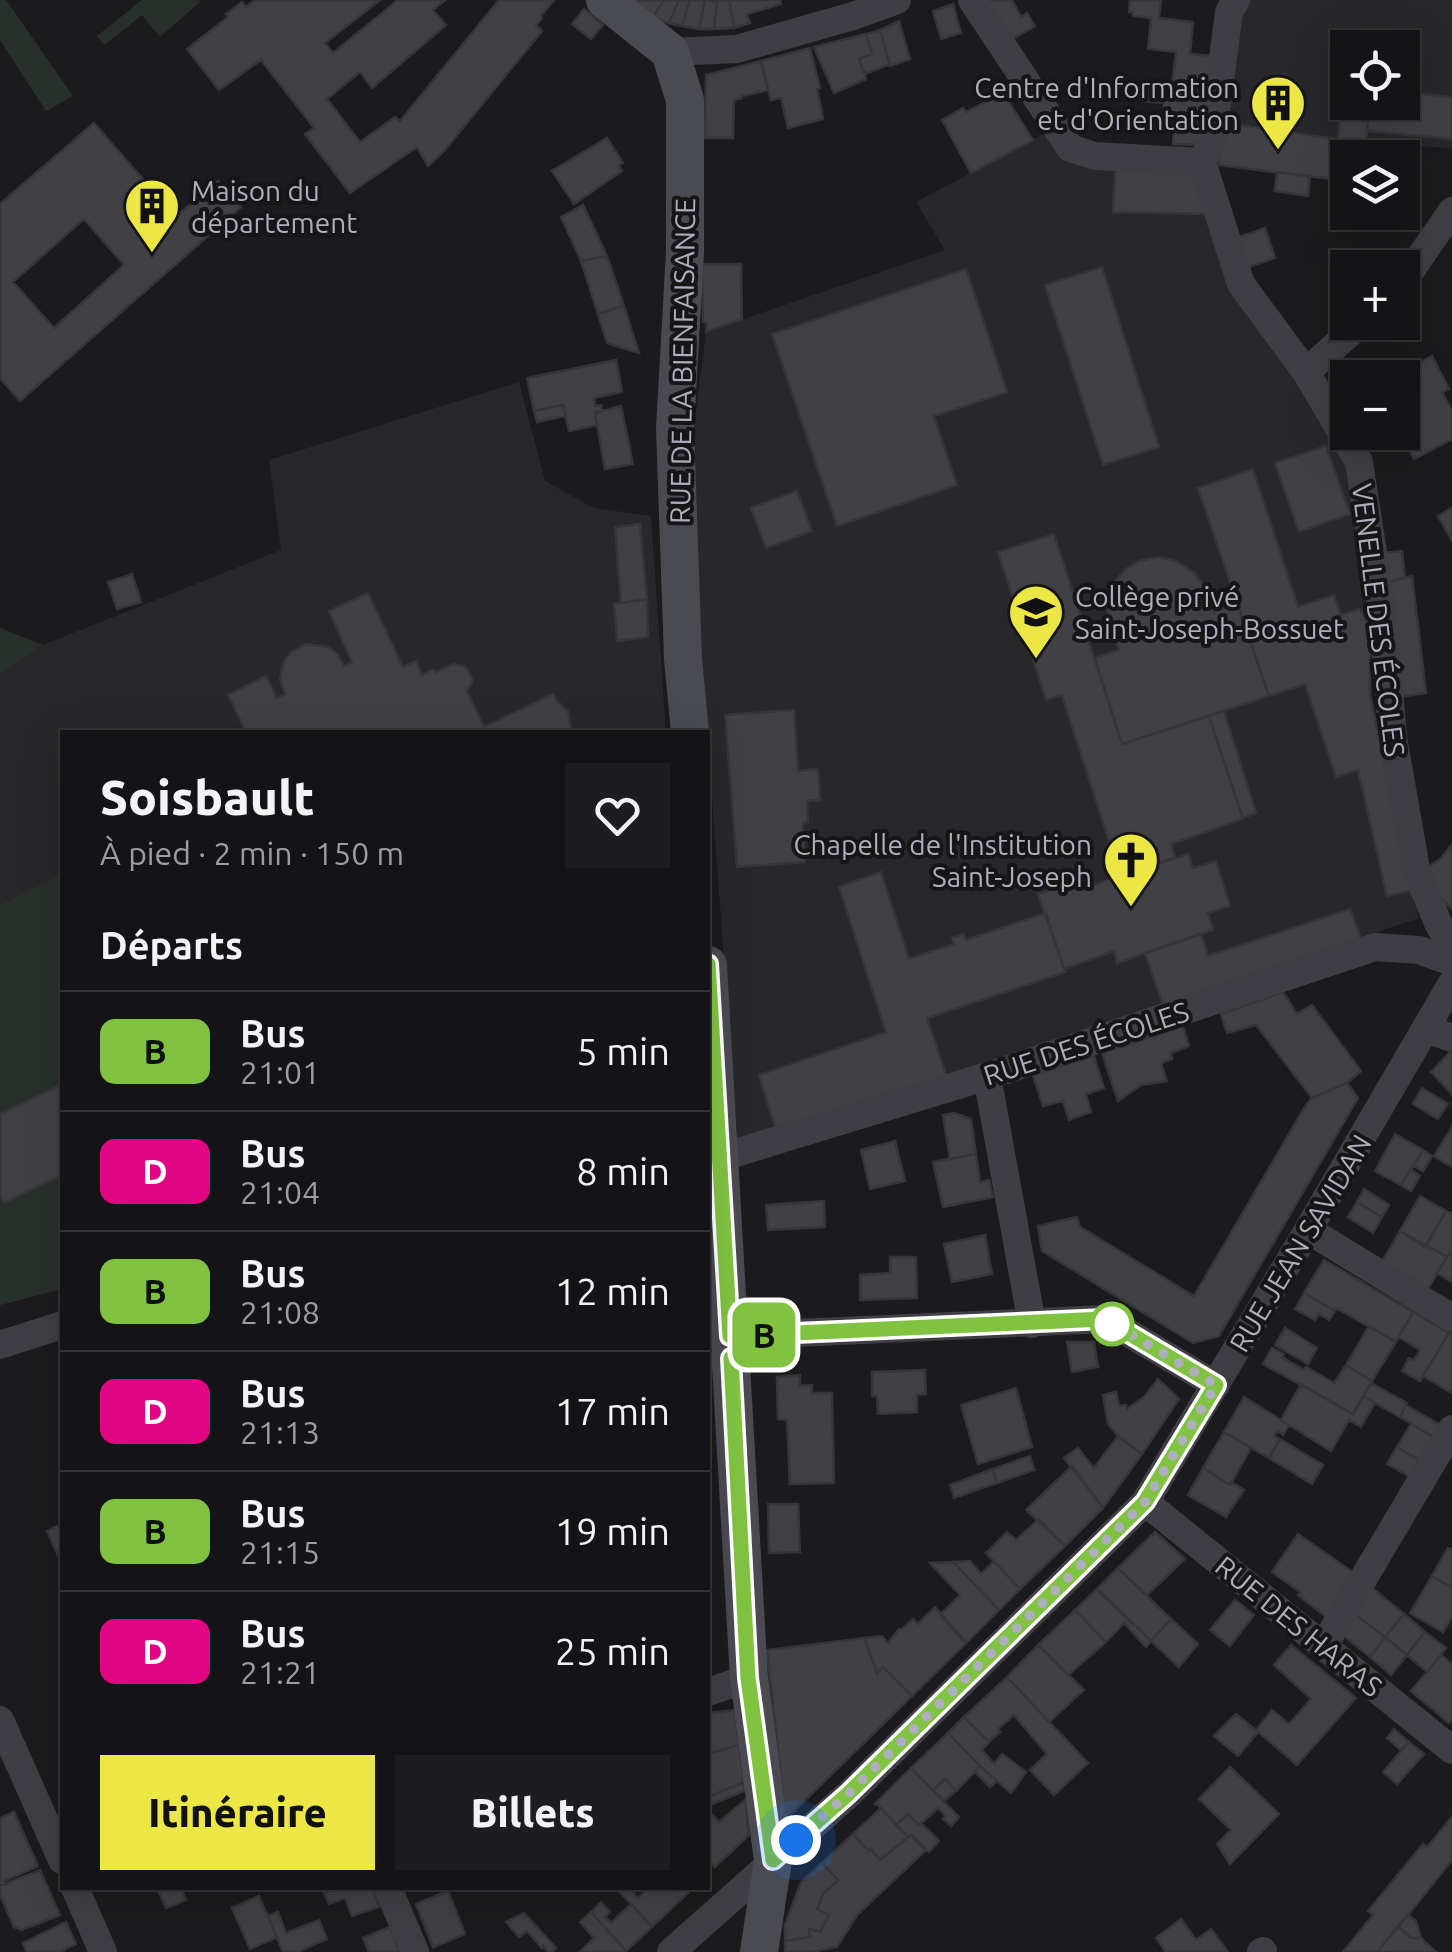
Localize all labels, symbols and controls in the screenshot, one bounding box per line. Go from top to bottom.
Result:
map controls [1330,30,1420,450]
button: locate [1330,30,1420,120]
place label: Centre d'Information et d'Orientation [974,72,1239,135]
building icon: Centre d'Information et d'Orientation [1248,73,1308,152]
button: layers [1330,140,1420,230]
place label: Maison du département [191,175,357,238]
building icon: Maison du département [122,176,182,255]
street label: RUE DE LA BIENFAISANCE [664,198,700,524]
button: + [1330,250,1420,340]
button: − [1330,360,1420,450]
street label: VENELLE DES ÉCOLES [1347,482,1412,758]
place label: Collège privé Saint-Joseph-Bossuet [1075,581,1344,644]
school or university icon: Collège privé Saint-Joseph-Bossuet [1006,582,1066,661]
button: heart [565,763,670,868]
text: Soisbault [100,770,315,824]
place label: Chapelle de l'Institution Saint-Joseph [793,829,1092,892]
church icon: Chapelle de l'Institution Saint-Joseph [1101,830,1161,909]
text: À pied · 2 min · 150 m [100,835,404,871]
text: Départs [100,924,243,966]
street label: RUE DES ÉCOLES [979,994,1192,1091]
text: Bus [240,1012,305,1054]
text: 5 min [576,1030,670,1072]
text: B [143,1031,167,1071]
text: 21:01 [240,1054,320,1090]
street label: RUE JEAN SAVIDAN [1223,1129,1377,1357]
text: Bus [240,1132,305,1174]
text: 8 min [576,1150,670,1192]
text: D [142,1151,168,1191]
text: 21:04 [240,1174,320,1210]
text: Bus [240,1252,305,1294]
text: 12 min [555,1270,670,1312]
text: B [143,1271,167,1311]
text: 21:08 [240,1294,320,1330]
line badge: B [732,1302,796,1368]
unlabelled marker [1091,1303,1133,1345]
text: B [752,1315,776,1355]
text: Bus [240,1372,305,1414]
text: 17 min [555,1390,670,1432]
text: D [142,1391,168,1431]
text: 21:13 [240,1414,320,1450]
text: Bus [240,1492,305,1534]
text: 19 min [555,1510,670,1552]
text: B [143,1511,167,1551]
text: 21:15 [240,1534,320,1570]
street label: RUE DES HARAS [1210,1550,1388,1702]
text: Bus [240,1612,305,1654]
text: 25 min [555,1630,670,1672]
text: D [142,1631,168,1671]
text: 21:21 [240,1654,320,1690]
button: Itinéraire [100,1755,375,1870]
button: Billets [395,1755,670,1870]
your location [771,1815,821,1865]

